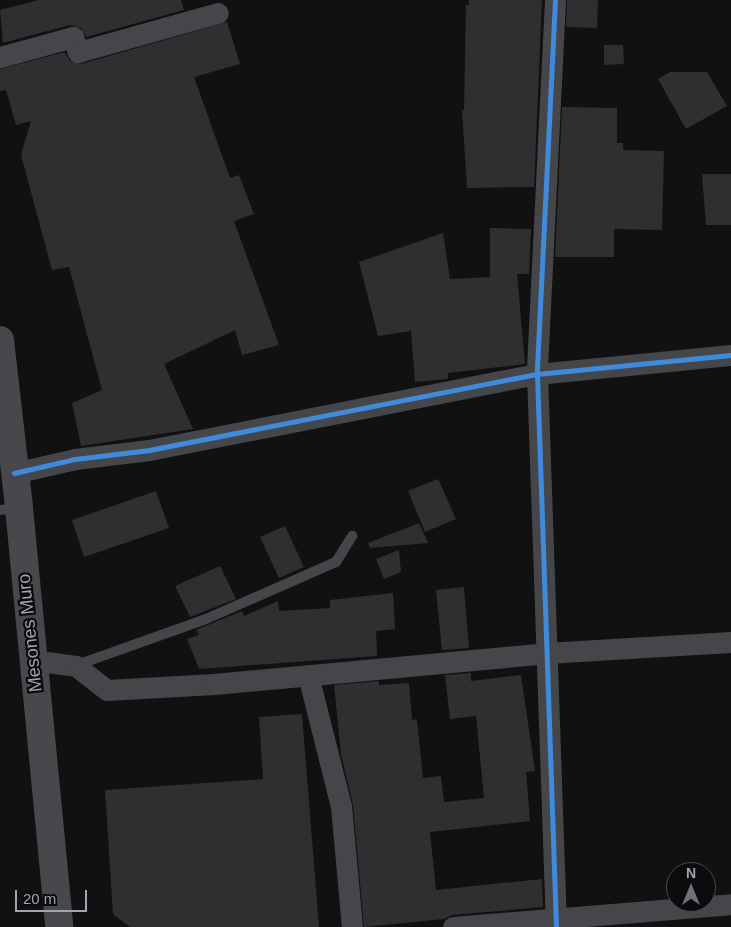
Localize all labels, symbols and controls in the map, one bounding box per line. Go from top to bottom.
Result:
street label: Mesones Muro [13,573,47,693]
north arrow [666,862,716,912]
text: N [686,865,696,881]
scale bar [18,880,90,912]
text: 20 m [23,890,56,907]

